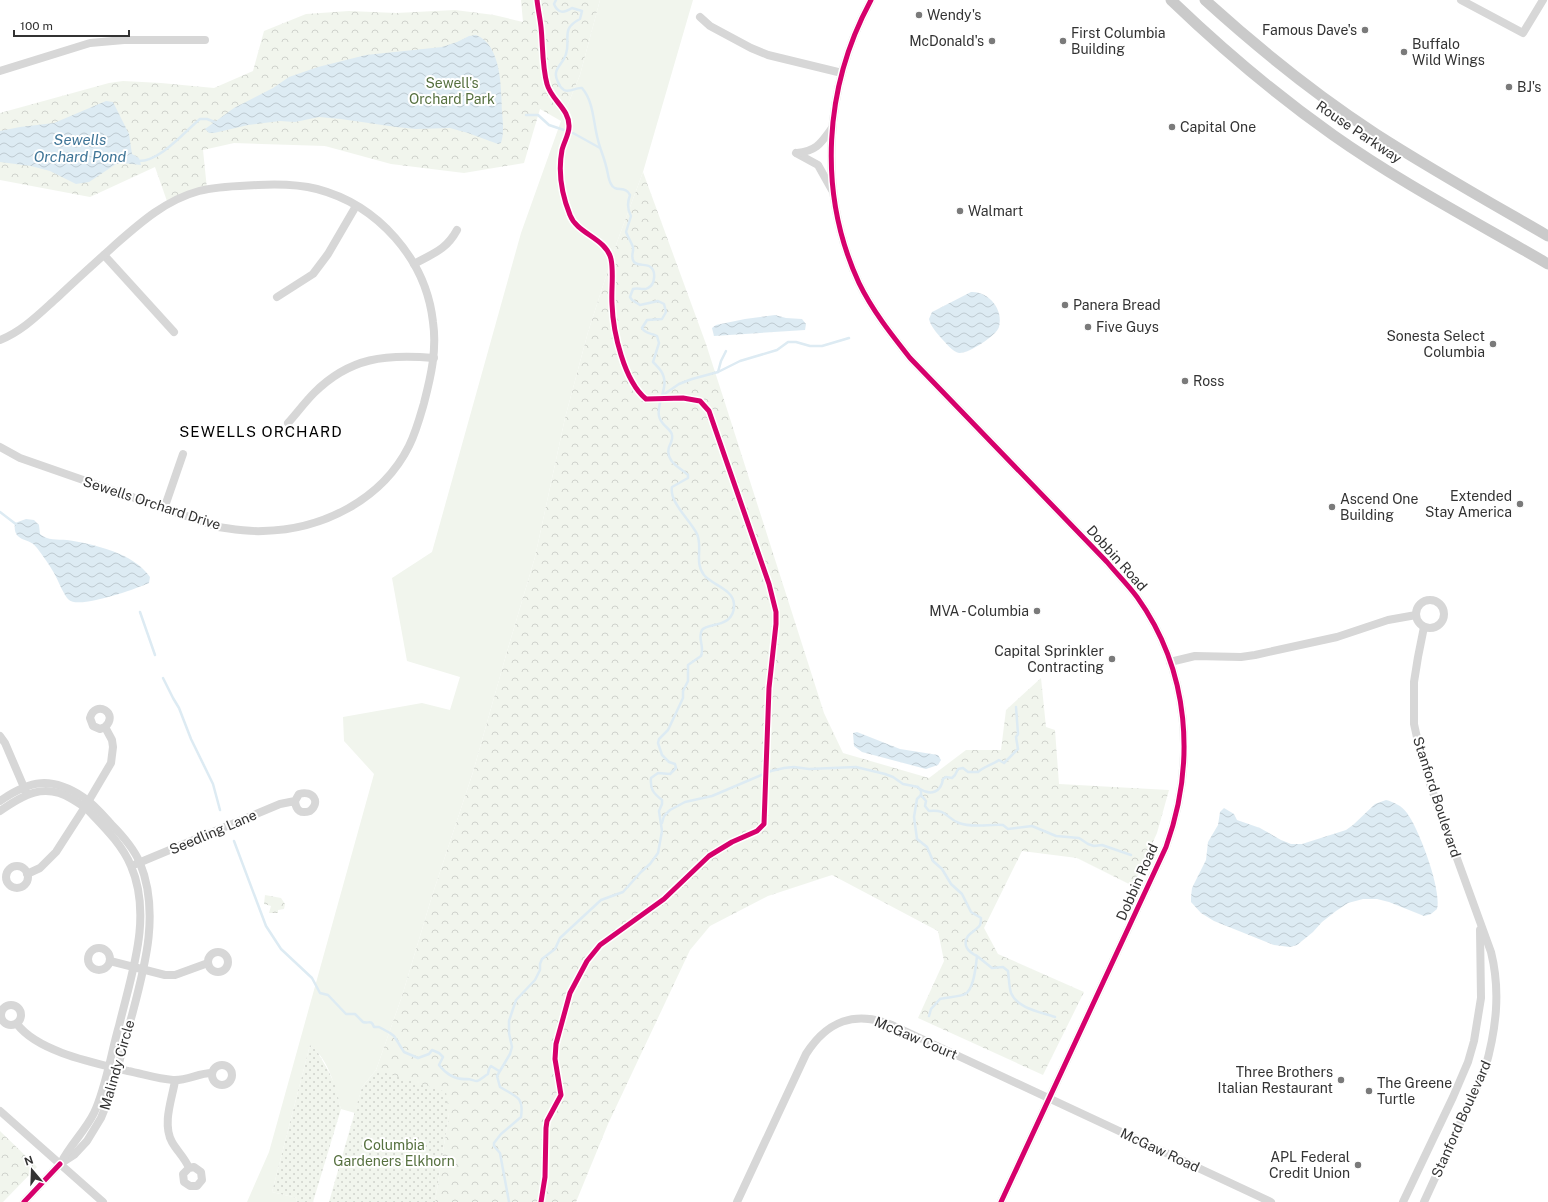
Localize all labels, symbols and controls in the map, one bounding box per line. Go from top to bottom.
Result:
place label: Wendy's [927,7,981,23]
marker: Wendy's [914,10,924,20]
scale bar [14,12,129,38]
text: 100 m [20,19,53,33]
place label: Famous Dave's [1262,22,1357,38]
place label: First Columbia Building [1071,25,1166,57]
marker: Famous Dave's [1360,25,1370,35]
place label: McDonald's [909,33,984,49]
marker: McDonald's [987,36,997,46]
marker: First Columbia Building [1058,36,1068,46]
place label: Buffalo Wild Wings [1412,36,1485,68]
marker: Buffalo Wild Wings [1399,47,1409,57]
park label: Sewell's Orchard Park [409,75,495,107]
place label: BJ's [1517,79,1541,95]
marker: BJ's [1504,82,1514,92]
street label: Rouse Parkway [1313,98,1405,167]
place label: Capital One [1180,119,1256,135]
marker: Capital One [1167,122,1177,132]
water label: Sewells Orchard Pond [34,131,126,165]
place label: Walmart [968,203,1023,219]
marker: Walmart [955,206,965,216]
place label: Panera Bread [1073,297,1161,313]
marker: Panera Bread [1060,300,1070,310]
place label: Five Guys [1096,319,1159,335]
marker: Five Guys [1083,322,1093,332]
place label: Sonesta Select Columbia [1386,328,1485,360]
marker: Sonesta Select Columbia [1488,339,1498,349]
place label: Ross [1193,373,1224,389]
marker: Ross [1180,376,1190,386]
district label: SEWELLS ORCHARD [179,423,343,440]
street label: Sewells Orchard Drive [81,473,223,533]
place label: Extended Stay America [1425,488,1512,520]
place label: Ascend One Building [1340,491,1418,523]
marker: Extended Stay America [1515,499,1525,509]
marker: Ascend One Building [1327,502,1337,512]
street label: Dobbin Road [1083,522,1151,594]
place label: MVA - Columbia [929,603,1029,619]
marker: MVA - Columbia [1032,606,1042,616]
place label: Capital Sprinkler Contracting [994,643,1104,675]
marker: Capital Sprinkler Contracting [1107,654,1117,664]
street label: Stanford Boulevard [1410,735,1464,859]
street label: Seedling Lane [167,806,259,858]
street label: Dobbin Road [1113,841,1161,923]
street label: McGaw Court [872,1013,960,1063]
street label: Malindy Circle [96,1018,138,1112]
street label: Stanford Boulevard [1428,1058,1494,1180]
place label: Three Brothers Italian Restaurant [1218,1064,1333,1096]
marker: Three Brothers Italian Restaurant [1336,1075,1346,1085]
place label: The Greene Turtle [1377,1075,1452,1107]
marker: The Greene Turtle [1364,1086,1374,1096]
street label: McGaw Road [1118,1125,1202,1175]
park label: Columbia Gardeners Elkhorn [333,1137,455,1169]
place label: APL Federal Credit Union [1269,1149,1350,1181]
north arrow [12,1150,52,1190]
text: N [23,1153,35,1168]
marker: APL Federal Credit Union [1353,1160,1363,1170]

